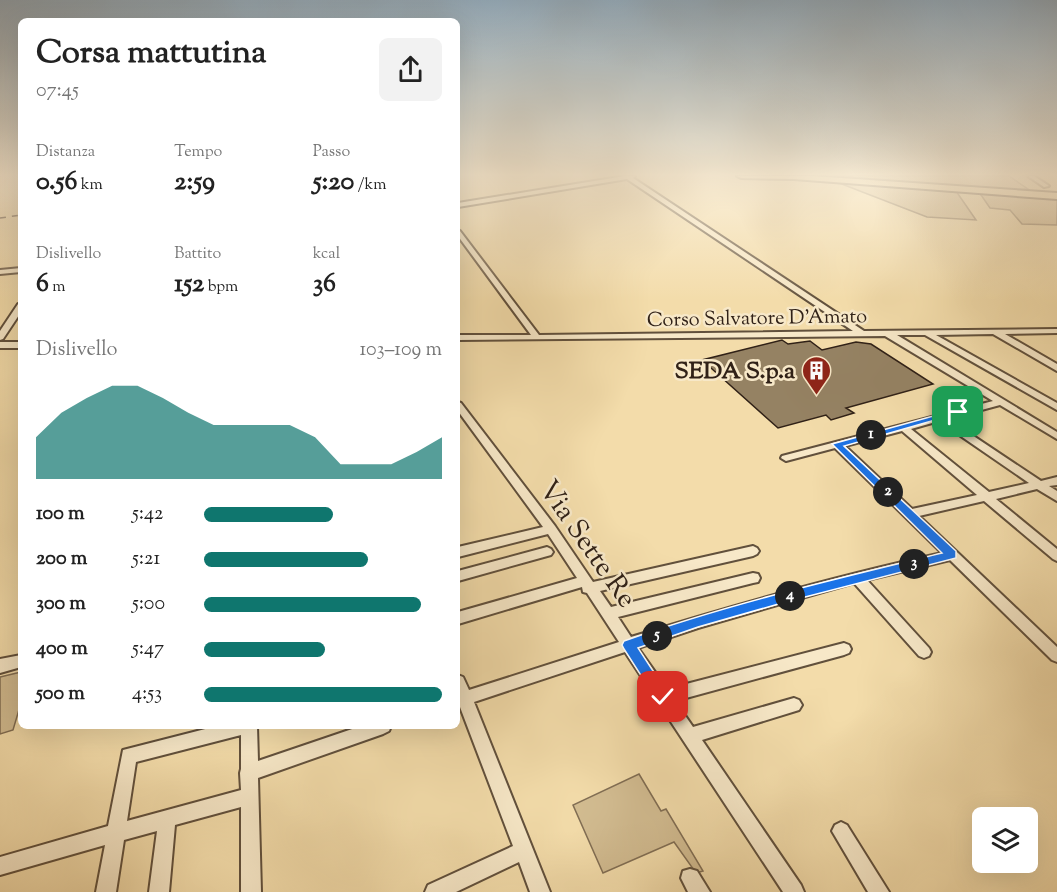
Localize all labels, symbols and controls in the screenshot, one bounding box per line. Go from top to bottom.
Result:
text: Corsa mattutina [36,30,266,78]
button: share [379,38,442,101]
text: 07:45 [36,77,79,106]
text: Distanza [36,141,95,164]
text: Tempo [174,141,222,164]
text: Passo [313,141,350,164]
text: 0.56 [36,164,77,201]
text: 2:59 [174,164,215,201]
text: 5:20 [313,164,354,201]
text: km [77,174,103,197]
text: /km [354,174,387,197]
text: Dislivello [36,243,101,266]
text: Battito [174,243,221,266]
text: kcal [313,243,340,266]
text: 6 [36,266,49,303]
text: 152 [174,266,204,303]
text: 36 [313,266,336,303]
text: m [49,276,66,299]
text: bpm [204,276,238,299]
street label: Corso Salvatore D'Amato [647,303,868,336]
text: Dislivello [36,336,118,365]
text: 103–109 m [359,336,442,365]
building icon: SEDA S.p.a [800,354,832,396]
place label: SEDA S.p.a [675,355,796,389]
pin [932,386,983,437]
icon: arrive [941,395,974,428]
pin: 1 [856,420,886,450]
text: 1 [868,423,874,446]
street label: Via Sette Re [528,473,645,617]
pin: 2 [873,477,903,507]
text: 2 [884,480,892,503]
text: 100 m [36,500,85,529]
text: 5:42 [132,500,163,529]
text: 200 m [36,545,87,574]
text: 5:21 [132,545,160,574]
pin: 3 [899,549,929,579]
text: 3 [911,552,917,575]
pin: 4 [775,581,805,611]
text: 4 [786,584,794,607]
text: 300 m [36,590,86,619]
text: 5:00 [132,590,165,619]
pin: 5 [642,621,672,651]
text: 5 [654,624,660,647]
text: 400 m [36,635,88,664]
text: 5:47 [132,635,164,664]
pin [637,671,688,722]
text: 500 m [36,680,85,709]
text: 4:53 [132,680,162,709]
icon: check [646,680,679,713]
map controls [972,807,1038,873]
button: layers [972,807,1038,873]

